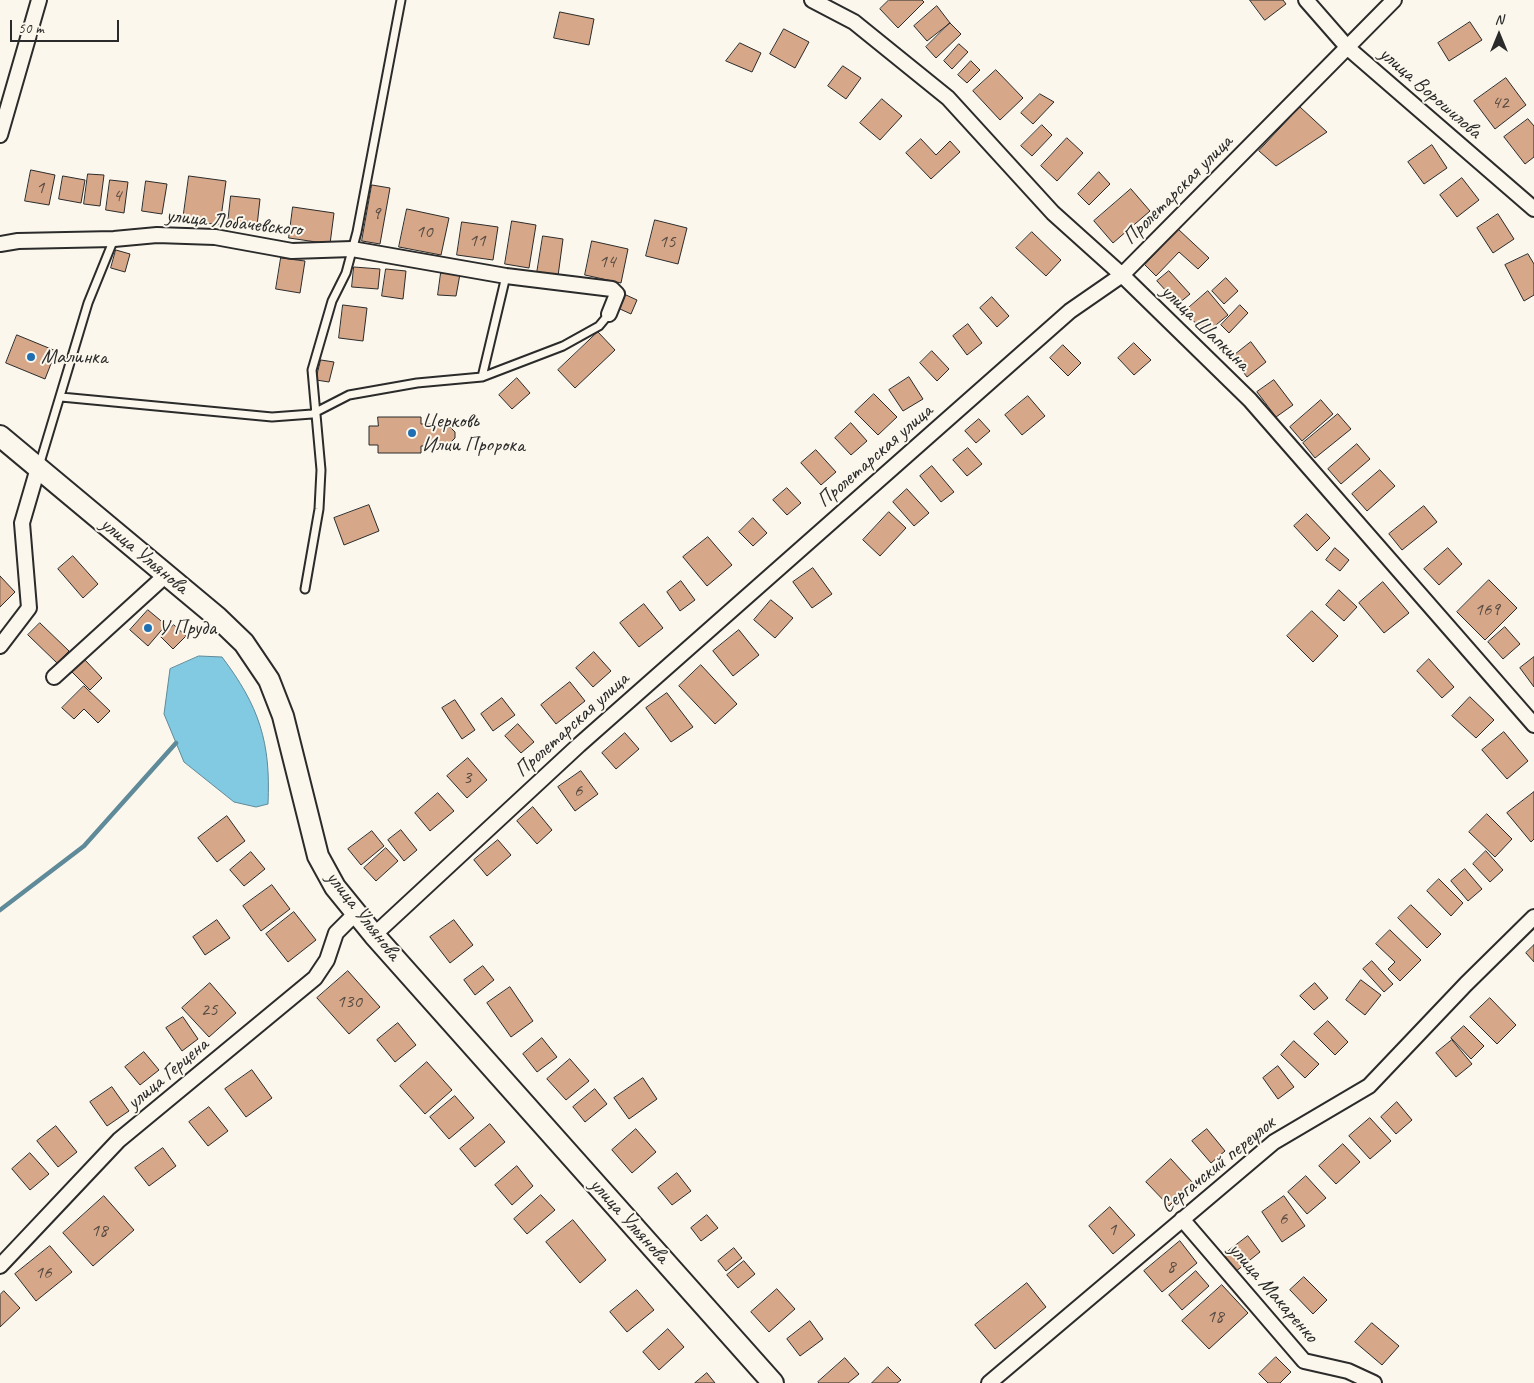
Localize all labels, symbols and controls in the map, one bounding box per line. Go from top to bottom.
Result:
scale bar [12,10,121,42]
north arrow [1474,10,1524,60]
text: N [1495,11,1503,28]
text: 50 m [18,19,44,38]
street label: улица Ворошилова [1374,42,1486,144]
house number: 42 [1491,92,1509,114]
street label: Пролетарская улица [1118,130,1238,250]
house number: 1 [36,177,44,199]
house number: 4 [113,185,121,207]
street label: улица Лобачевского [165,203,303,243]
house number: 9 [372,203,380,225]
house number: 10 [415,221,433,243]
house number: 11 [468,230,486,252]
house number: 15 [658,231,676,253]
house number: 14 [598,251,616,273]
street label: улица Шапкина [1155,279,1255,377]
place label: Малинка [41,344,107,370]
marker: Малинка [25,351,37,363]
street label: Пролетарская улица [812,399,938,513]
place label: Церковь Илии Пророка [422,408,525,458]
marker: Церковь Илии Пророка [406,427,418,439]
street label: улица Ульянова [95,512,193,600]
house number: 169 [1474,599,1500,621]
place label: У Пруда [158,615,216,641]
marker: У Пруда [142,622,154,634]
street label: Пролетарская улица [510,667,634,783]
house number: 3 [463,767,471,789]
house number: 6 [574,780,582,802]
street label: улица Ульянова [320,866,406,966]
house number: 130 [336,991,362,1013]
house number: 25 [200,999,218,1021]
street label: улица Герцена [122,1033,214,1115]
street label: Сергачский переулок [1155,1111,1281,1219]
street label: улица Ульянова [584,1173,674,1269]
house number: 6 [1279,1208,1287,1230]
house number: 1 [1108,1219,1116,1241]
house number: 18 [90,1220,108,1242]
street label: улица Макаренко [1223,1238,1323,1348]
house number: 8 [1167,1256,1175,1278]
house number: 16 [34,1262,52,1284]
house number: 18 [1206,1306,1224,1328]

